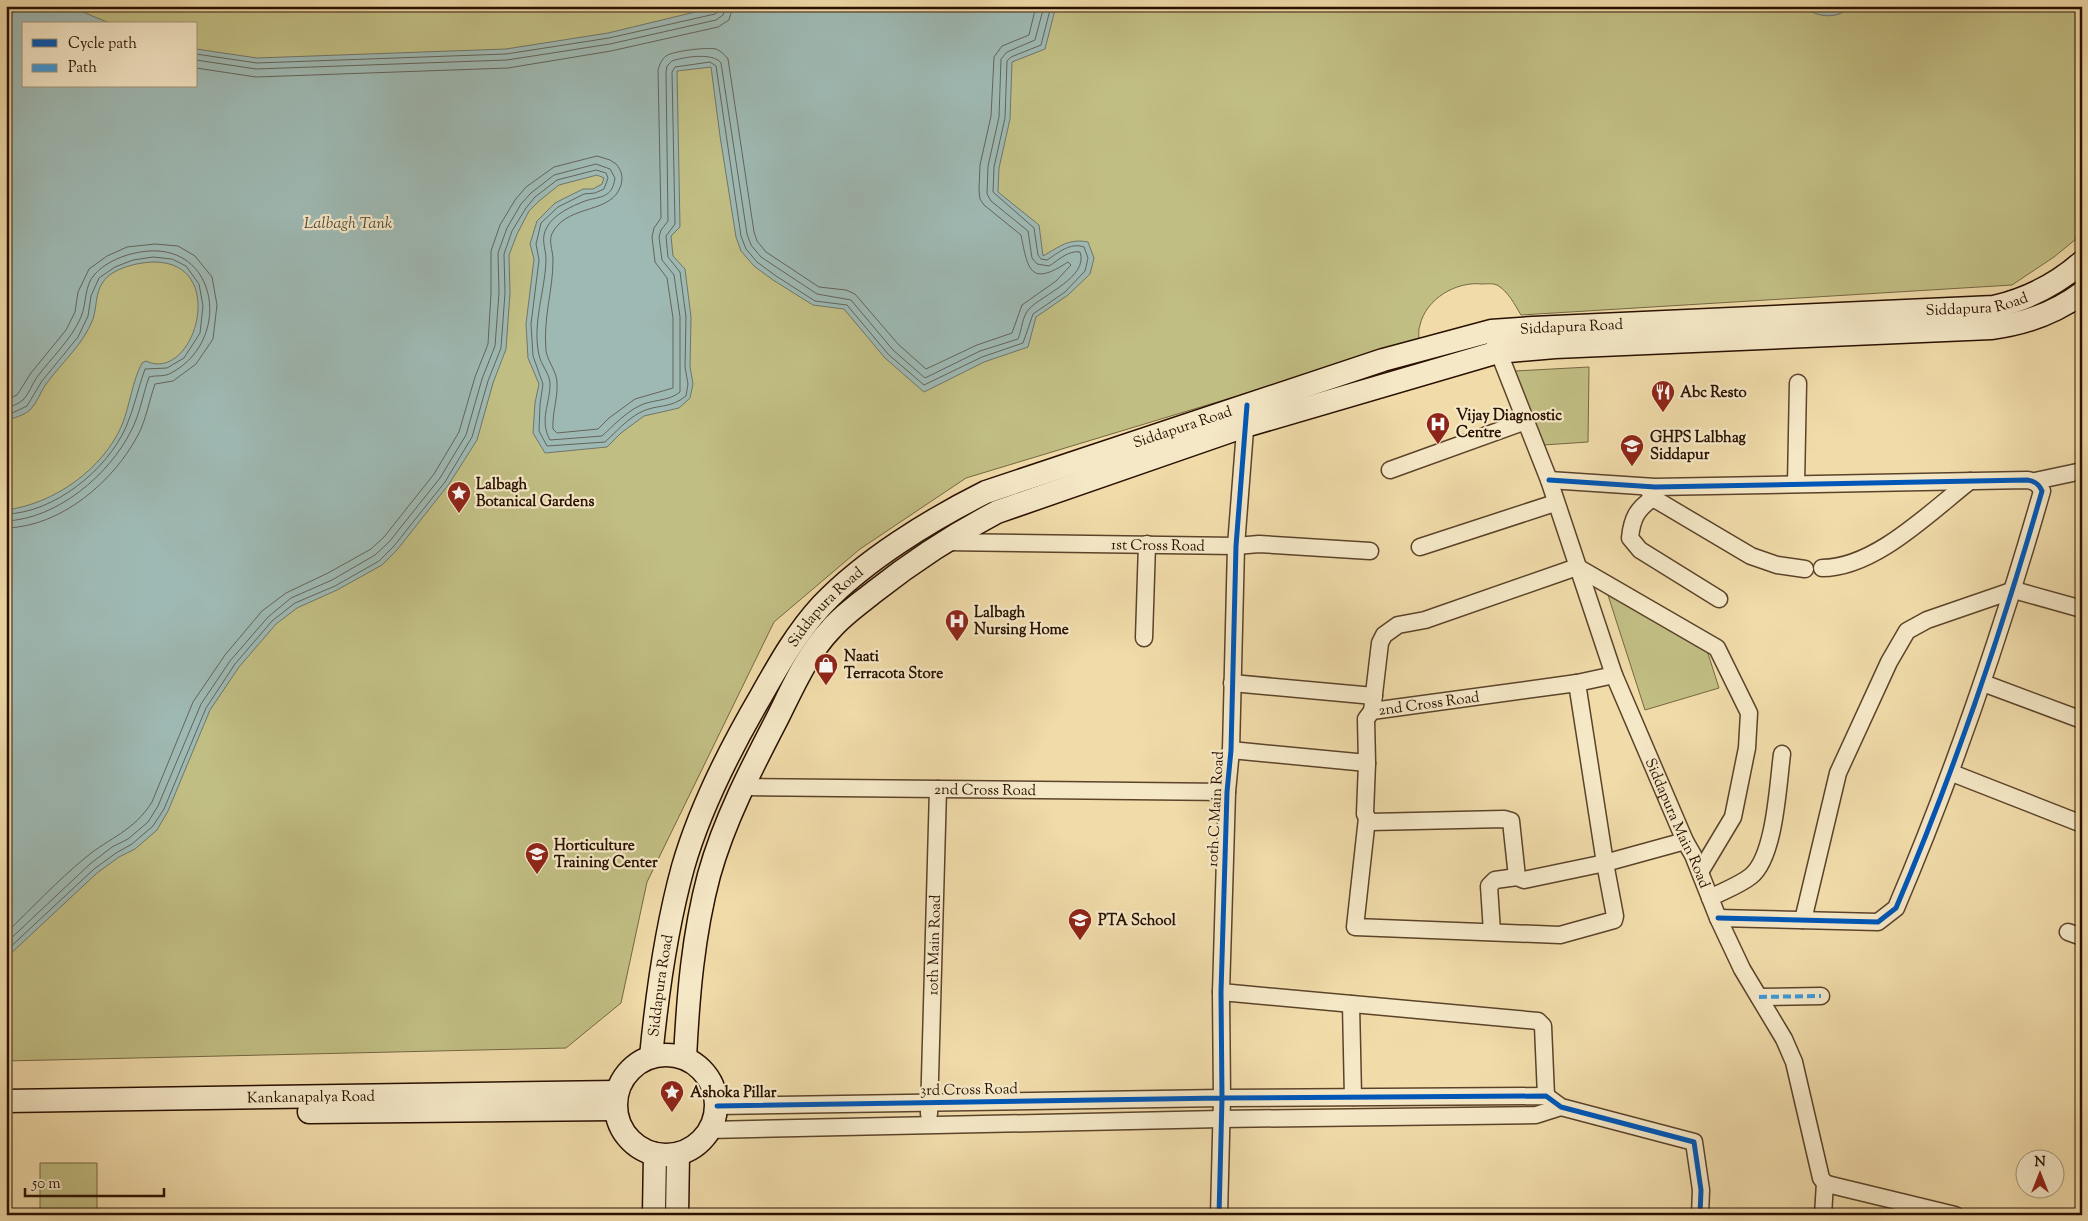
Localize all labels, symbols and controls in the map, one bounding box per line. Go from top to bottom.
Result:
legend [22,22,198,88]
text: Cycle path [68,34,137,55]
text: Path [68,58,97,79]
water label: Lalbagh Tank [304,213,392,236]
street label: Siddapura Road [1925,288,2032,322]
street label: Siddapura Road [1519,315,1624,341]
restaurant icon: Abc Resto [1650,379,1676,413]
place label: Abc Resto [1680,383,1747,404]
street label: Siddapura Road [1130,402,1236,454]
place label: Vijay Diagnostic Centre [1456,406,1562,444]
hospital icon: Vijay Diagnostic Centre [1425,411,1451,445]
place label: GHPS Lalbhag Siddapur [1650,428,1747,466]
school or university icon: GHPS Lalbhag Siddapur [1619,433,1645,467]
place label: Lalbagh Botanical Gardens [476,475,595,513]
place icon: Lalbagh Botanical Gardens [446,480,472,514]
street label: 1st Cross Road [1111,535,1206,558]
street label: Siddapura Road [784,563,869,652]
place label: Lalbagh Nursing Home [974,603,1069,641]
hospital icon: Lalbagh Nursing Home [944,608,970,642]
place label: Naati Terracota Store [844,647,943,685]
shop icon: Naati Terracota Store [813,652,839,686]
street label: 2nd Cross Road [1377,687,1481,722]
street label: 10th C Main Road [1203,750,1230,868]
street label: Siddapura Main Road [1639,755,1714,892]
street label: 2nd Cross Road [934,780,1037,802]
place label: Horticulture Training Center [554,836,658,874]
school or university icon: Horticulture Training Center [524,841,550,875]
street label: 10th Main Road [923,894,947,996]
school or university icon: PTA School [1067,907,1093,941]
place label: PTA School [1098,911,1177,932]
street label: Siddapura Road [644,932,679,1038]
place icon: Ashoka Pillar [659,1079,685,1113]
street label: 3rd Cross Road [920,1079,1019,1102]
place label: Ashoka Pillar [690,1083,777,1104]
street label: Kankanapalya Road [247,1087,376,1109]
north arrow [2016,1148,2066,1198]
text: N [2034,1153,2046,1173]
scale bar [25,1166,164,1198]
text: 50 m [31,1174,61,1195]

